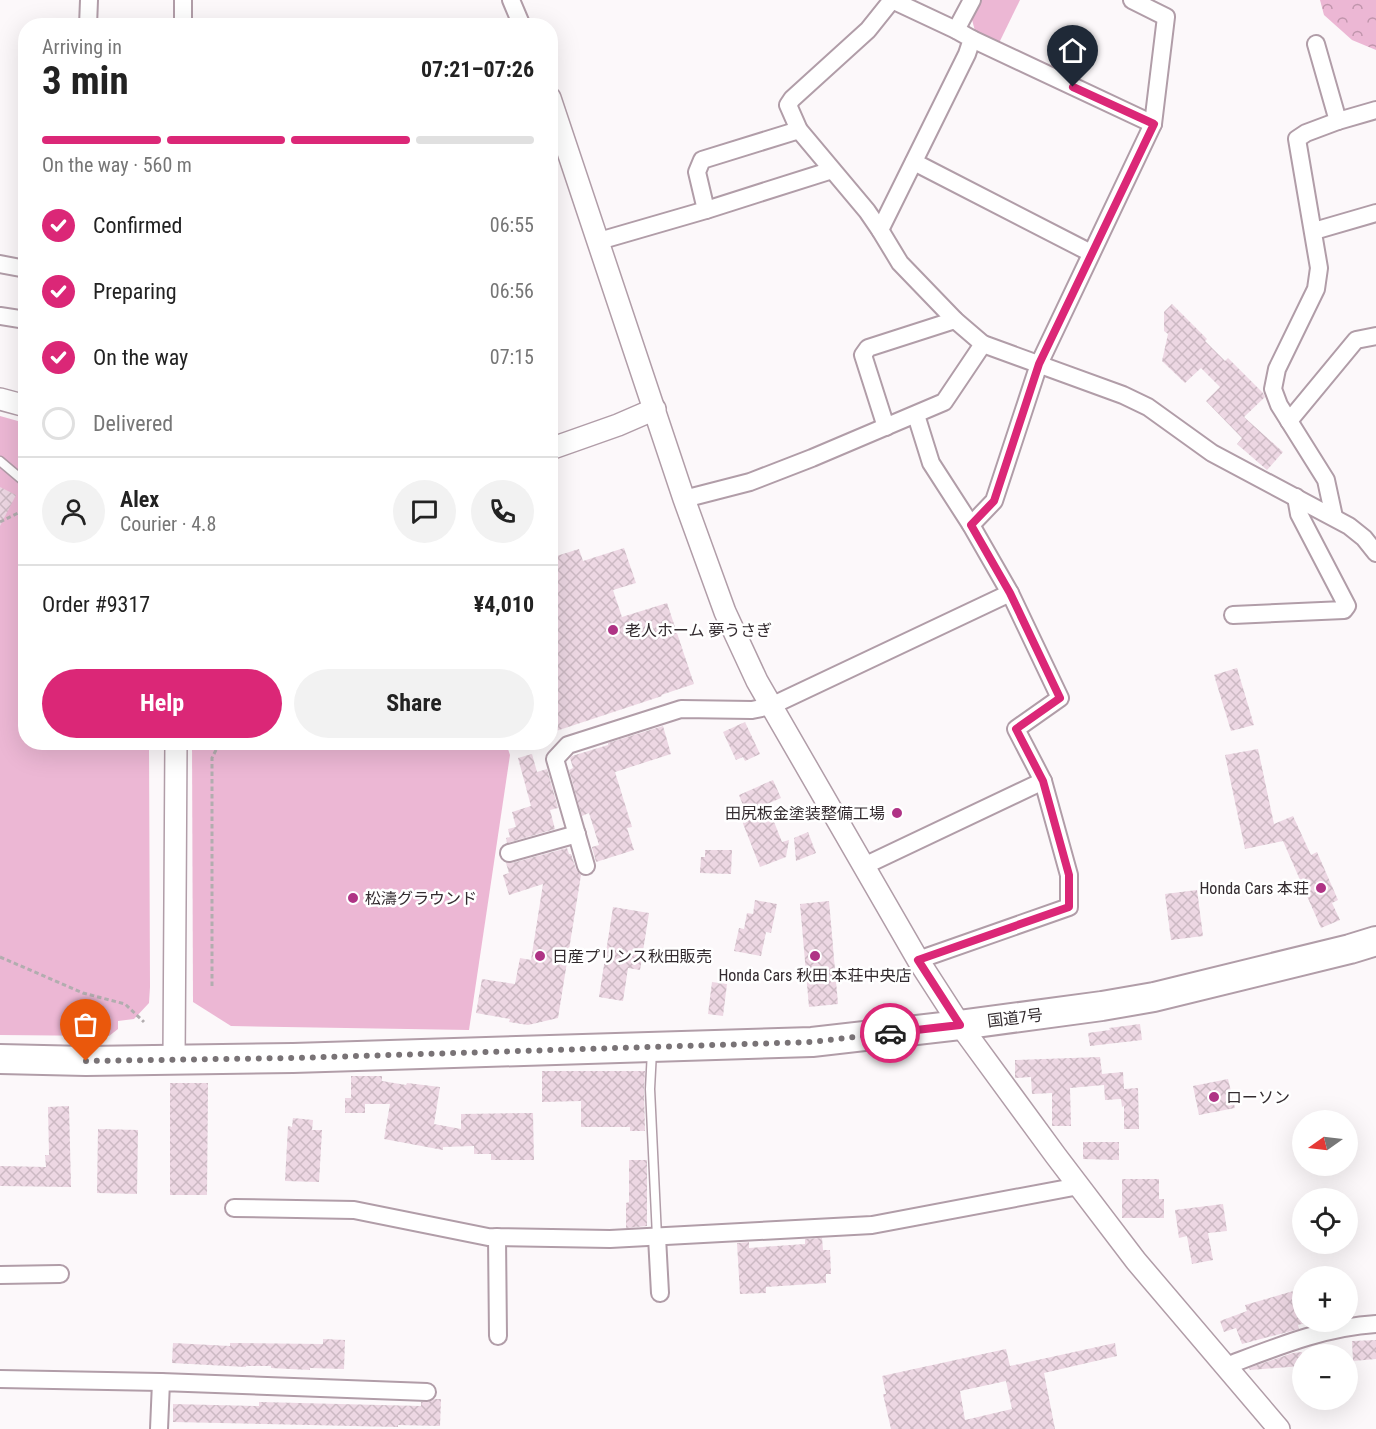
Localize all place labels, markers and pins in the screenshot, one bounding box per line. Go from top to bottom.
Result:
pin [1047,25,1098,87]
place label: 老人ホーム 夢うさぎ [625,621,772,640]
marker: 老人ホーム 夢うさぎ [606,623,620,637]
place label: 田尻板金塗装整備工場 [725,804,885,823]
marker: 田尻板金塗装整備工場 [890,806,904,820]
place label: Honda Cars 本荘 [1199,879,1309,898]
marker: Honda Cars 本荘 [1314,881,1328,895]
place label: 松濤グラウンド [365,889,477,908]
marker: 松濤グラウンド [346,891,360,905]
place label: 日産プリンス秋田販売 [552,947,712,966]
marker: 日産プリンス秋田販売 [533,949,547,963]
marker: Honda Cars 秋田 本荘中央店 [808,949,822,963]
place label: Honda Cars 秋田 本荘中央店 [718,966,912,985]
pin [60,999,111,1061]
place label: ローソン [1226,1088,1290,1107]
marker: ローソン [1207,1090,1221,1104]

